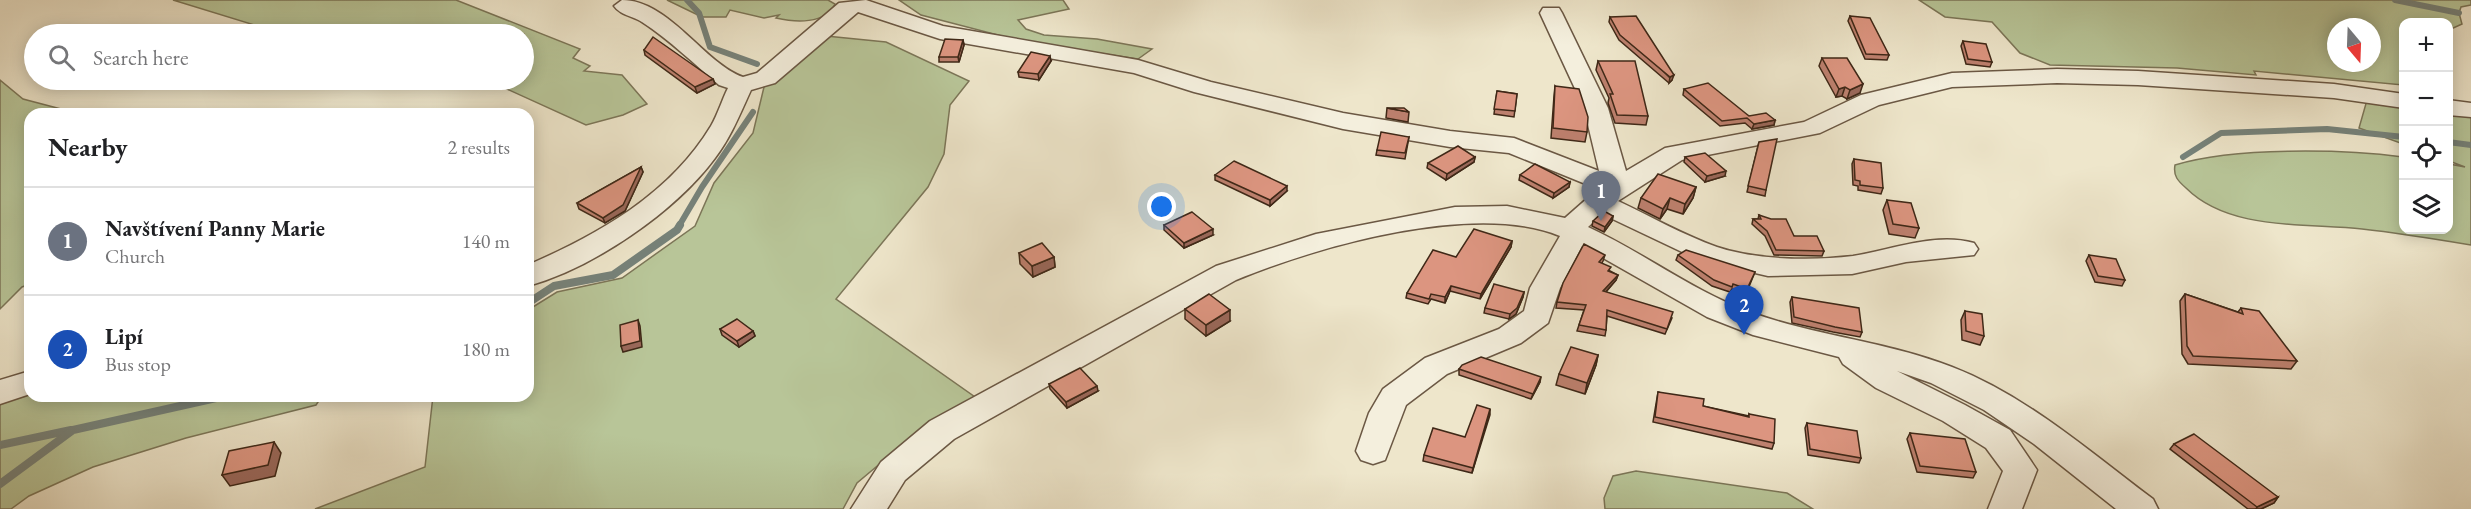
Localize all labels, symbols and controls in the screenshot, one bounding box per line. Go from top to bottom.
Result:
north arrow [2327,18,2381,72]
map controls [2399,18,2453,234]
button: + [2399,18,2453,72]
search box [24,24,534,90]
icon: search [45,41,78,74]
text: Search here [93,43,188,72]
button: − [2399,72,2453,126]
button: locate [2399,126,2453,180]
text: Nearby [48,130,128,164]
text: 2 results [447,134,510,160]
pin: 1 [1582,172,1620,221]
button: layers [2399,180,2453,234]
your location [1147,192,1176,221]
text: Navštívení Panny Marie [105,214,325,243]
text: 1 [62,228,73,254]
text: 140 m [462,228,510,254]
text: Church [105,243,165,269]
pin: 2 [1724,286,1764,335]
text: Lipí [105,322,143,351]
text: 2 [62,336,73,362]
text: 180 m [462,336,510,362]
text: Bus stop [105,351,171,377]

